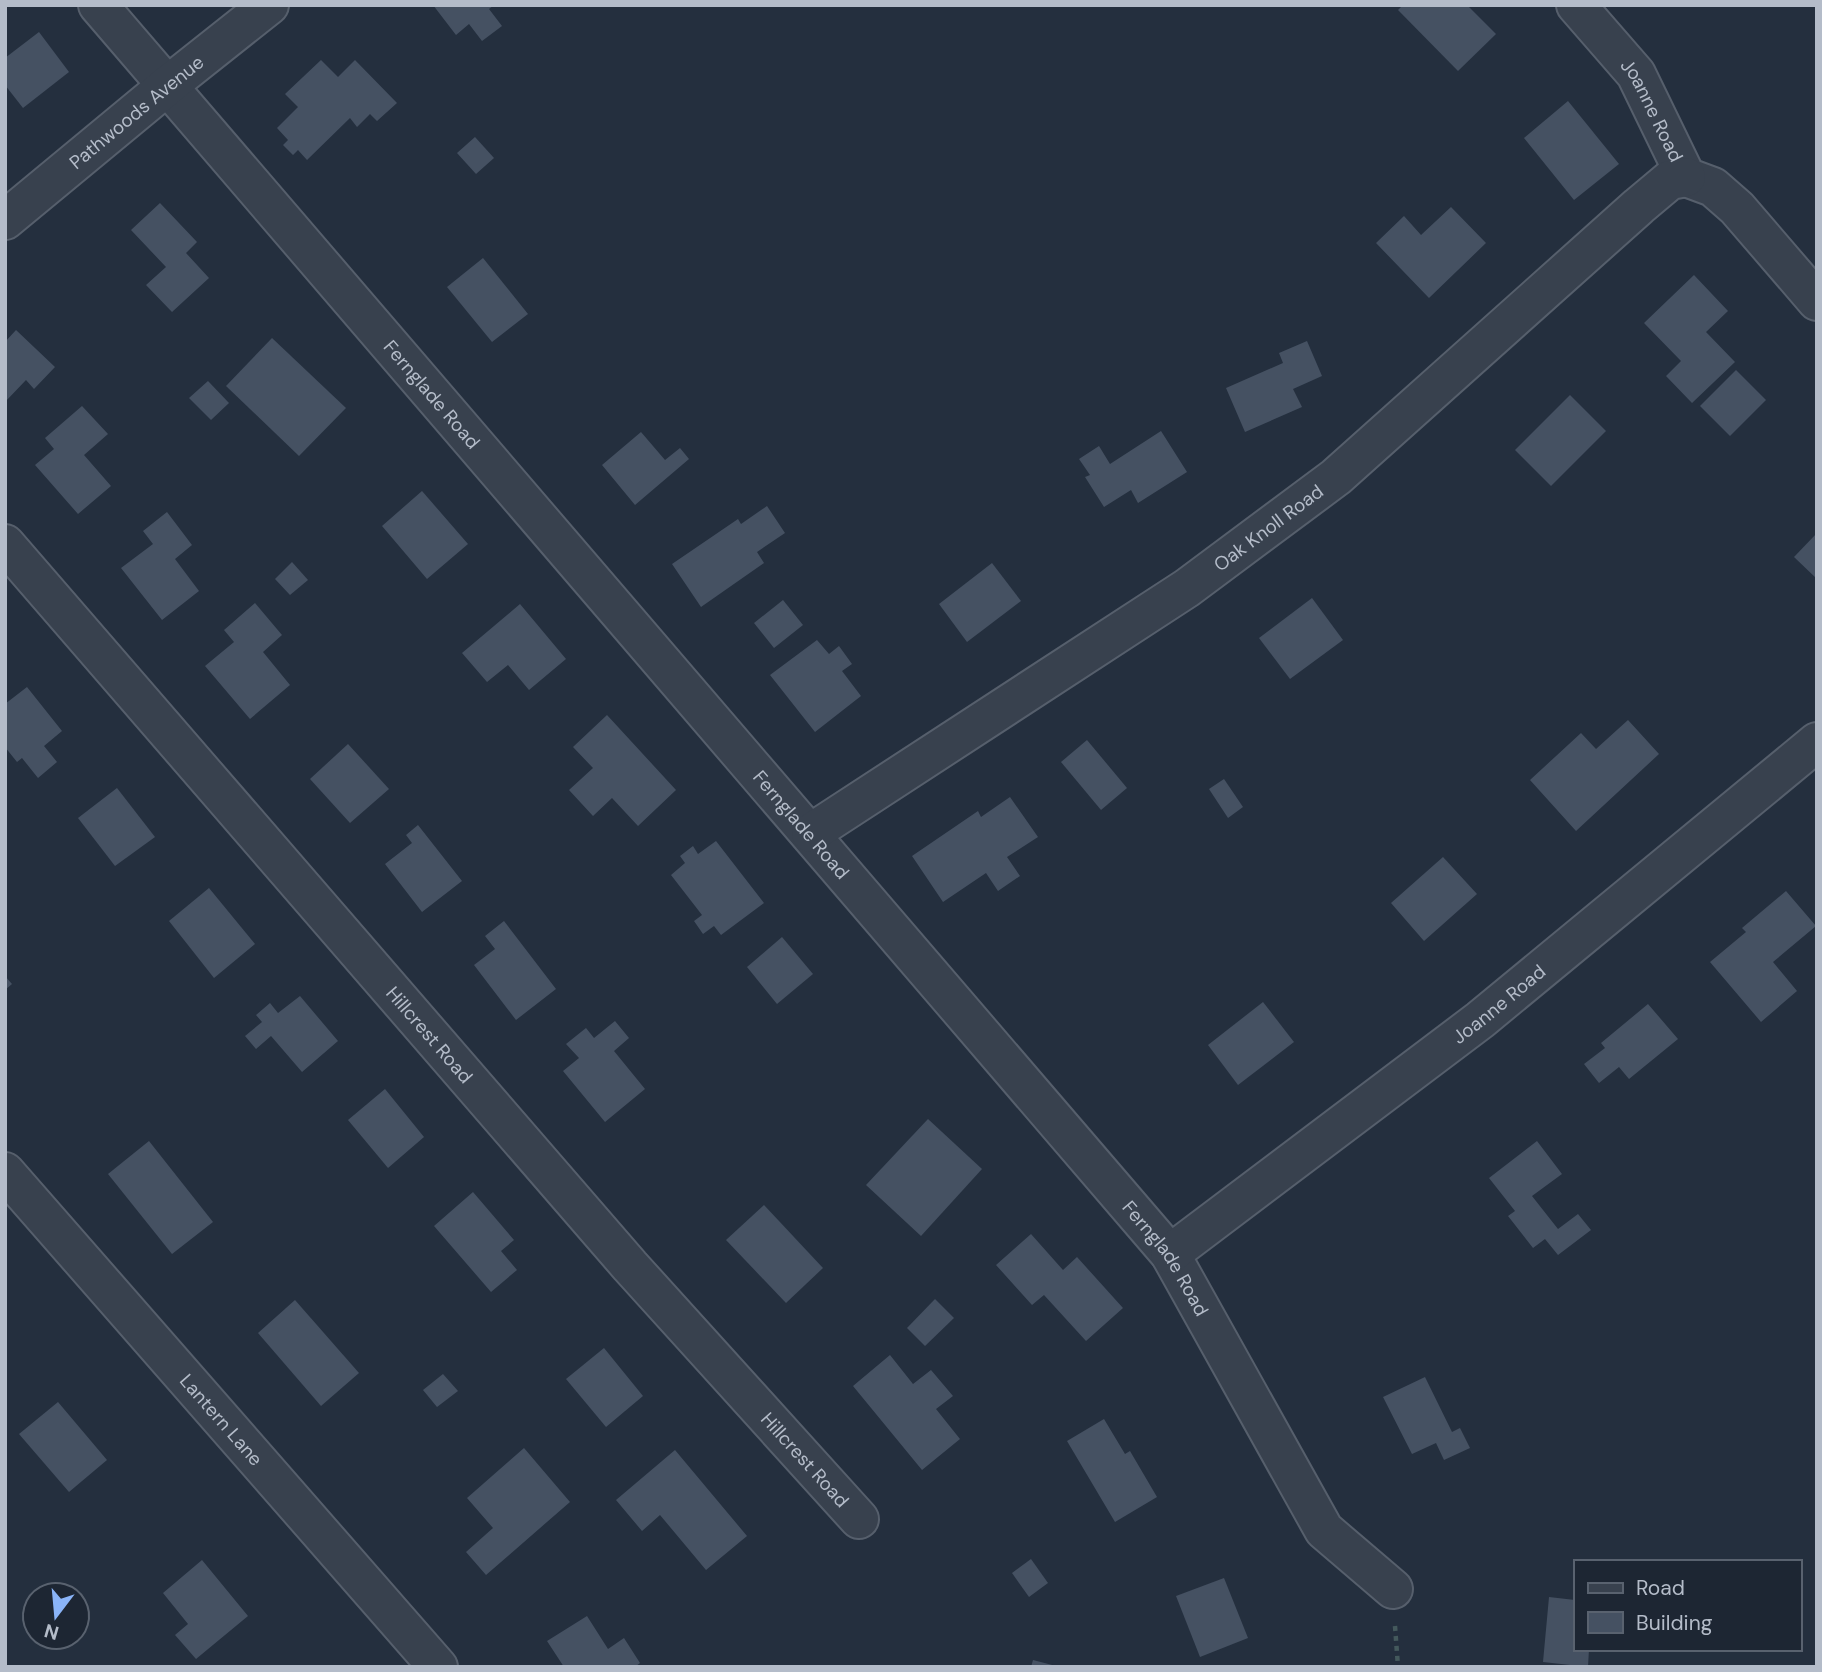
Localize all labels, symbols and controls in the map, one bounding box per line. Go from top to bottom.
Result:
street label: Pathwoods Avenue [64,49,209,174]
street label: Joanne Road [1615,53,1689,166]
street label: Fernglade Road [378,335,486,454]
street label: Oak Knoll Road [1208,478,1328,577]
street label: Fernglade Road [748,765,855,884]
street label: Joanne Road [1447,959,1551,1049]
street label: Hillcrest Road [381,981,479,1088]
street label: Fernglade Road [1117,1195,1214,1320]
street label: Lantern Lane [175,1368,269,1471]
street label: Hillcrest Road [756,1407,855,1513]
legend [1574,1560,1801,1651]
text: Road [1636,1574,1685,1602]
north arrow [21,1581,91,1651]
text: Building [1636,1609,1713,1637]
text: N [41,1618,62,1646]

